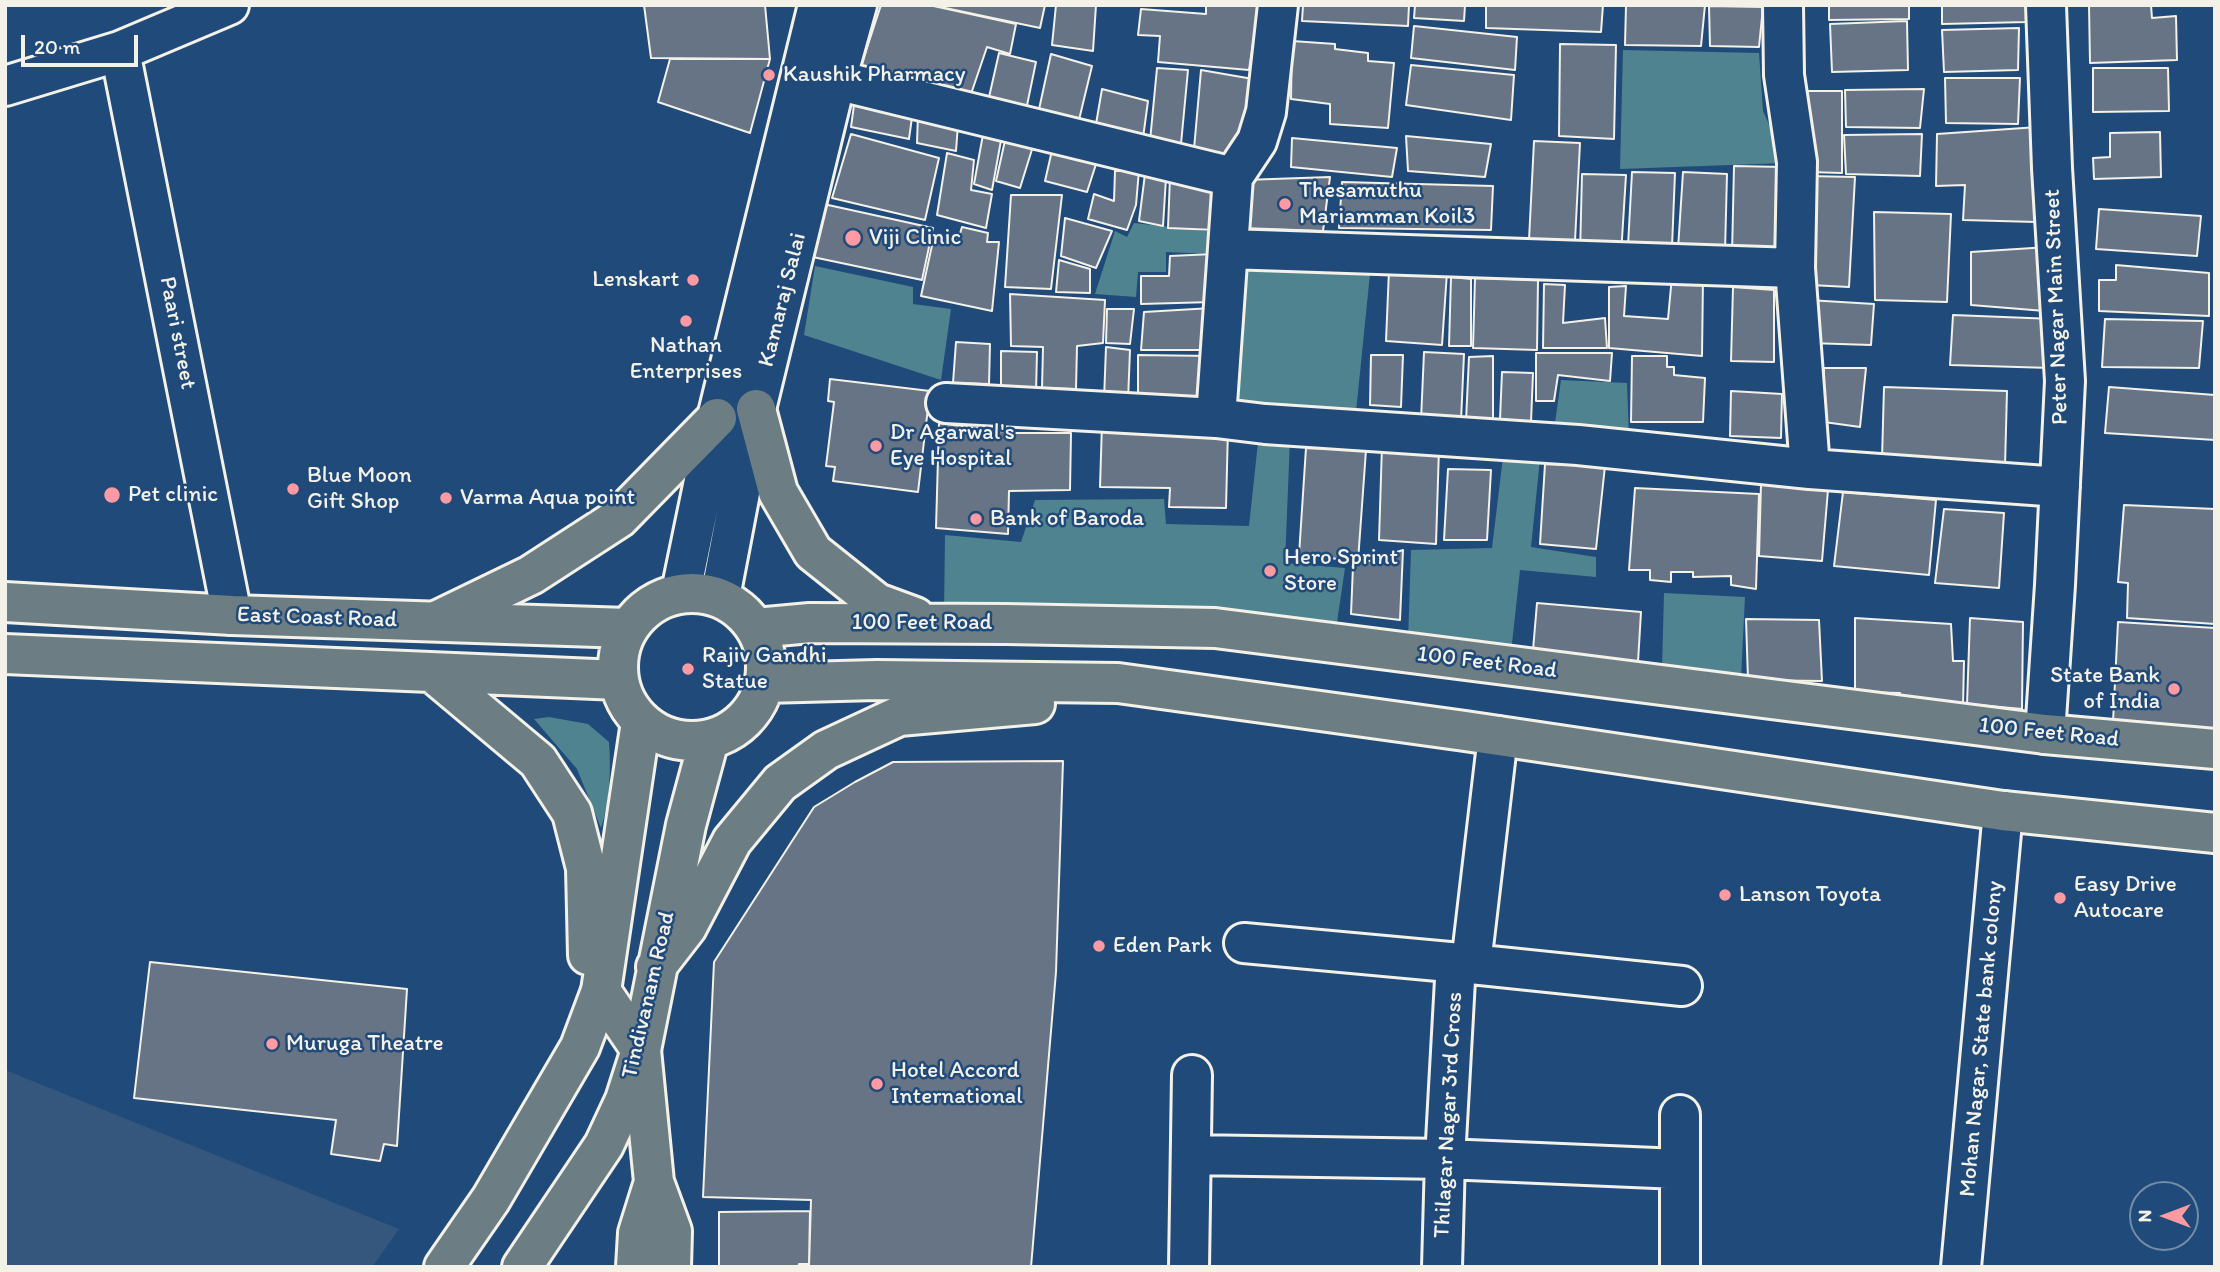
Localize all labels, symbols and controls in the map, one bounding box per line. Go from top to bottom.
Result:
scale bar [24,21,142,65]
text: 20 m [34,34,80,59]
place label: Kaushik Pharmacy [783,61,966,89]
marker: Kaushik Pharmacy [761,67,777,83]
place label: Thesamuthu Mariamman Koil3 [1299,177,1475,231]
street label: Peter Nagar Main Street [2039,188,2075,426]
marker: Thesamuthu Mariamman Koil3 [1277,196,1293,212]
place label: Viji Clinic [869,224,961,252]
marker: Viji Clinic [843,228,863,248]
street label: Kamaraj Salai [753,230,813,370]
place label: Lenskart [592,266,679,294]
marker: Lenskart [685,272,701,288]
street label: Paari street [153,274,201,392]
marker: Nathan Enterprises [678,313,694,329]
place label: Nathan Enterprises [630,332,742,386]
place label: Dr Agarwal's Eye Hospital [890,419,1015,473]
marker: Dr Agarwal's Eye Hospital [868,438,884,454]
place label: Blue Moon Gift Shop [307,462,412,516]
place label: Pet clinic [128,481,218,509]
marker: Blue Moon Gift Shop [285,481,301,497]
place label: Varma Aqua point [460,484,635,512]
marker: Pet clinic [102,485,122,505]
marker: Varma Aqua point [438,490,454,506]
place label: Bank of Baroda [990,505,1144,533]
marker: Bank of Baroda [968,511,984,527]
place label: Hero Sprint Store [1284,544,1398,598]
marker: Hero Sprint Store [1262,563,1278,579]
street label: East Coast Road [237,601,397,635]
street label: 100 Feet Road [852,609,992,637]
street label: 100 Feet Road [1416,641,1558,685]
place label: Rajiv Gandhi Statue [702,642,827,696]
marker: Rajiv Gandhi Statue [680,661,696,677]
place label: State Bank of India [2050,662,2160,716]
marker: State Bank of India [2166,681,2182,697]
street label: 100 Feet Road [1978,712,2120,754]
place label: Easy Drive Autocare [2074,871,2177,925]
street label: Mohan Nagar, State bank colony [1954,880,2010,1198]
place label: Lanson Toyota [1739,881,1881,909]
marker: Lanson Toyota [1717,887,1733,903]
marker: Easy Drive Autocare [2052,890,2068,906]
street label: Tindivanam Road [616,909,682,1081]
place label: Eden Park [1113,932,1212,960]
marker: Eden Park [1091,938,1107,954]
street label: Thilagar Nagar 3rd Cross [1429,991,1469,1239]
place label: Muruga Theatre [286,1030,444,1058]
marker: Muruga Theatre [264,1036,280,1052]
place label: Hotel Accord International [891,1057,1023,1111]
marker: Hotel Accord International [869,1076,885,1092]
north arrow [2129,1181,2199,1251]
text: N [2133,1210,2156,1222]

